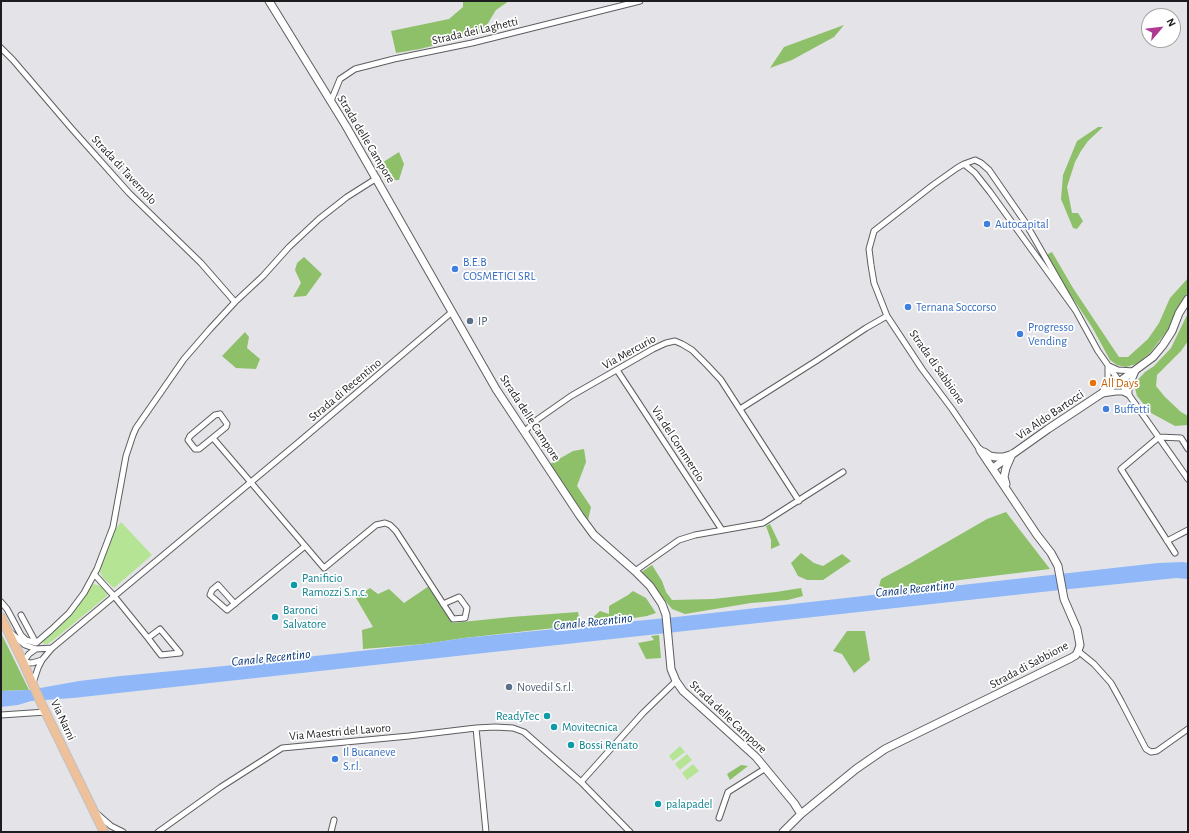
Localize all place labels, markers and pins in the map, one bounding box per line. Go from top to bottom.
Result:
place label: Autocapital [995,217,1049,231]
marker: Autocapital [982,219,992,229]
place label: B.E.B COSMETICI SRL [463,255,535,283]
marker: B.E.B COSMETICI SRL [450,264,460,274]
place label: Ternana Soccorso [916,300,996,314]
marker: Ternana Soccorso [903,302,913,312]
place label: IP [478,314,487,328]
marker: IP [465,316,475,326]
place label: Progresso Vending [1028,320,1074,348]
marker: Progresso Vending [1015,329,1025,339]
place label: All Days [1101,376,1139,390]
marker: All Days [1088,378,1098,388]
place label: Buffetti [1114,402,1150,416]
marker: Buffetti [1101,404,1111,414]
place label: Panificio Ramozzi S.n.c. [302,571,367,599]
marker: Panificio Ramozzi S.n.c. [289,580,299,590]
place label: Baronci Salvatore [283,603,326,631]
marker: Baronci Salvatore [270,612,280,622]
place label: Novedil S.r.l. [517,680,574,694]
marker: Novedil S.r.l. [504,682,514,692]
place label: ReadyTec [496,709,539,723]
marker: ReadyTec [542,711,552,721]
place label: Movitecnica [562,720,618,734]
marker: Movitecnica [549,722,559,732]
place label: Bossi Renato [579,738,638,752]
marker: Bossi Renato [566,740,576,750]
place label: Il Bucaneve S.r.l. [343,745,396,773]
marker: Il Bucaneve S.r.l. [330,754,340,764]
place label: palapadel [666,797,713,811]
marker: palapadel [653,799,663,809]

